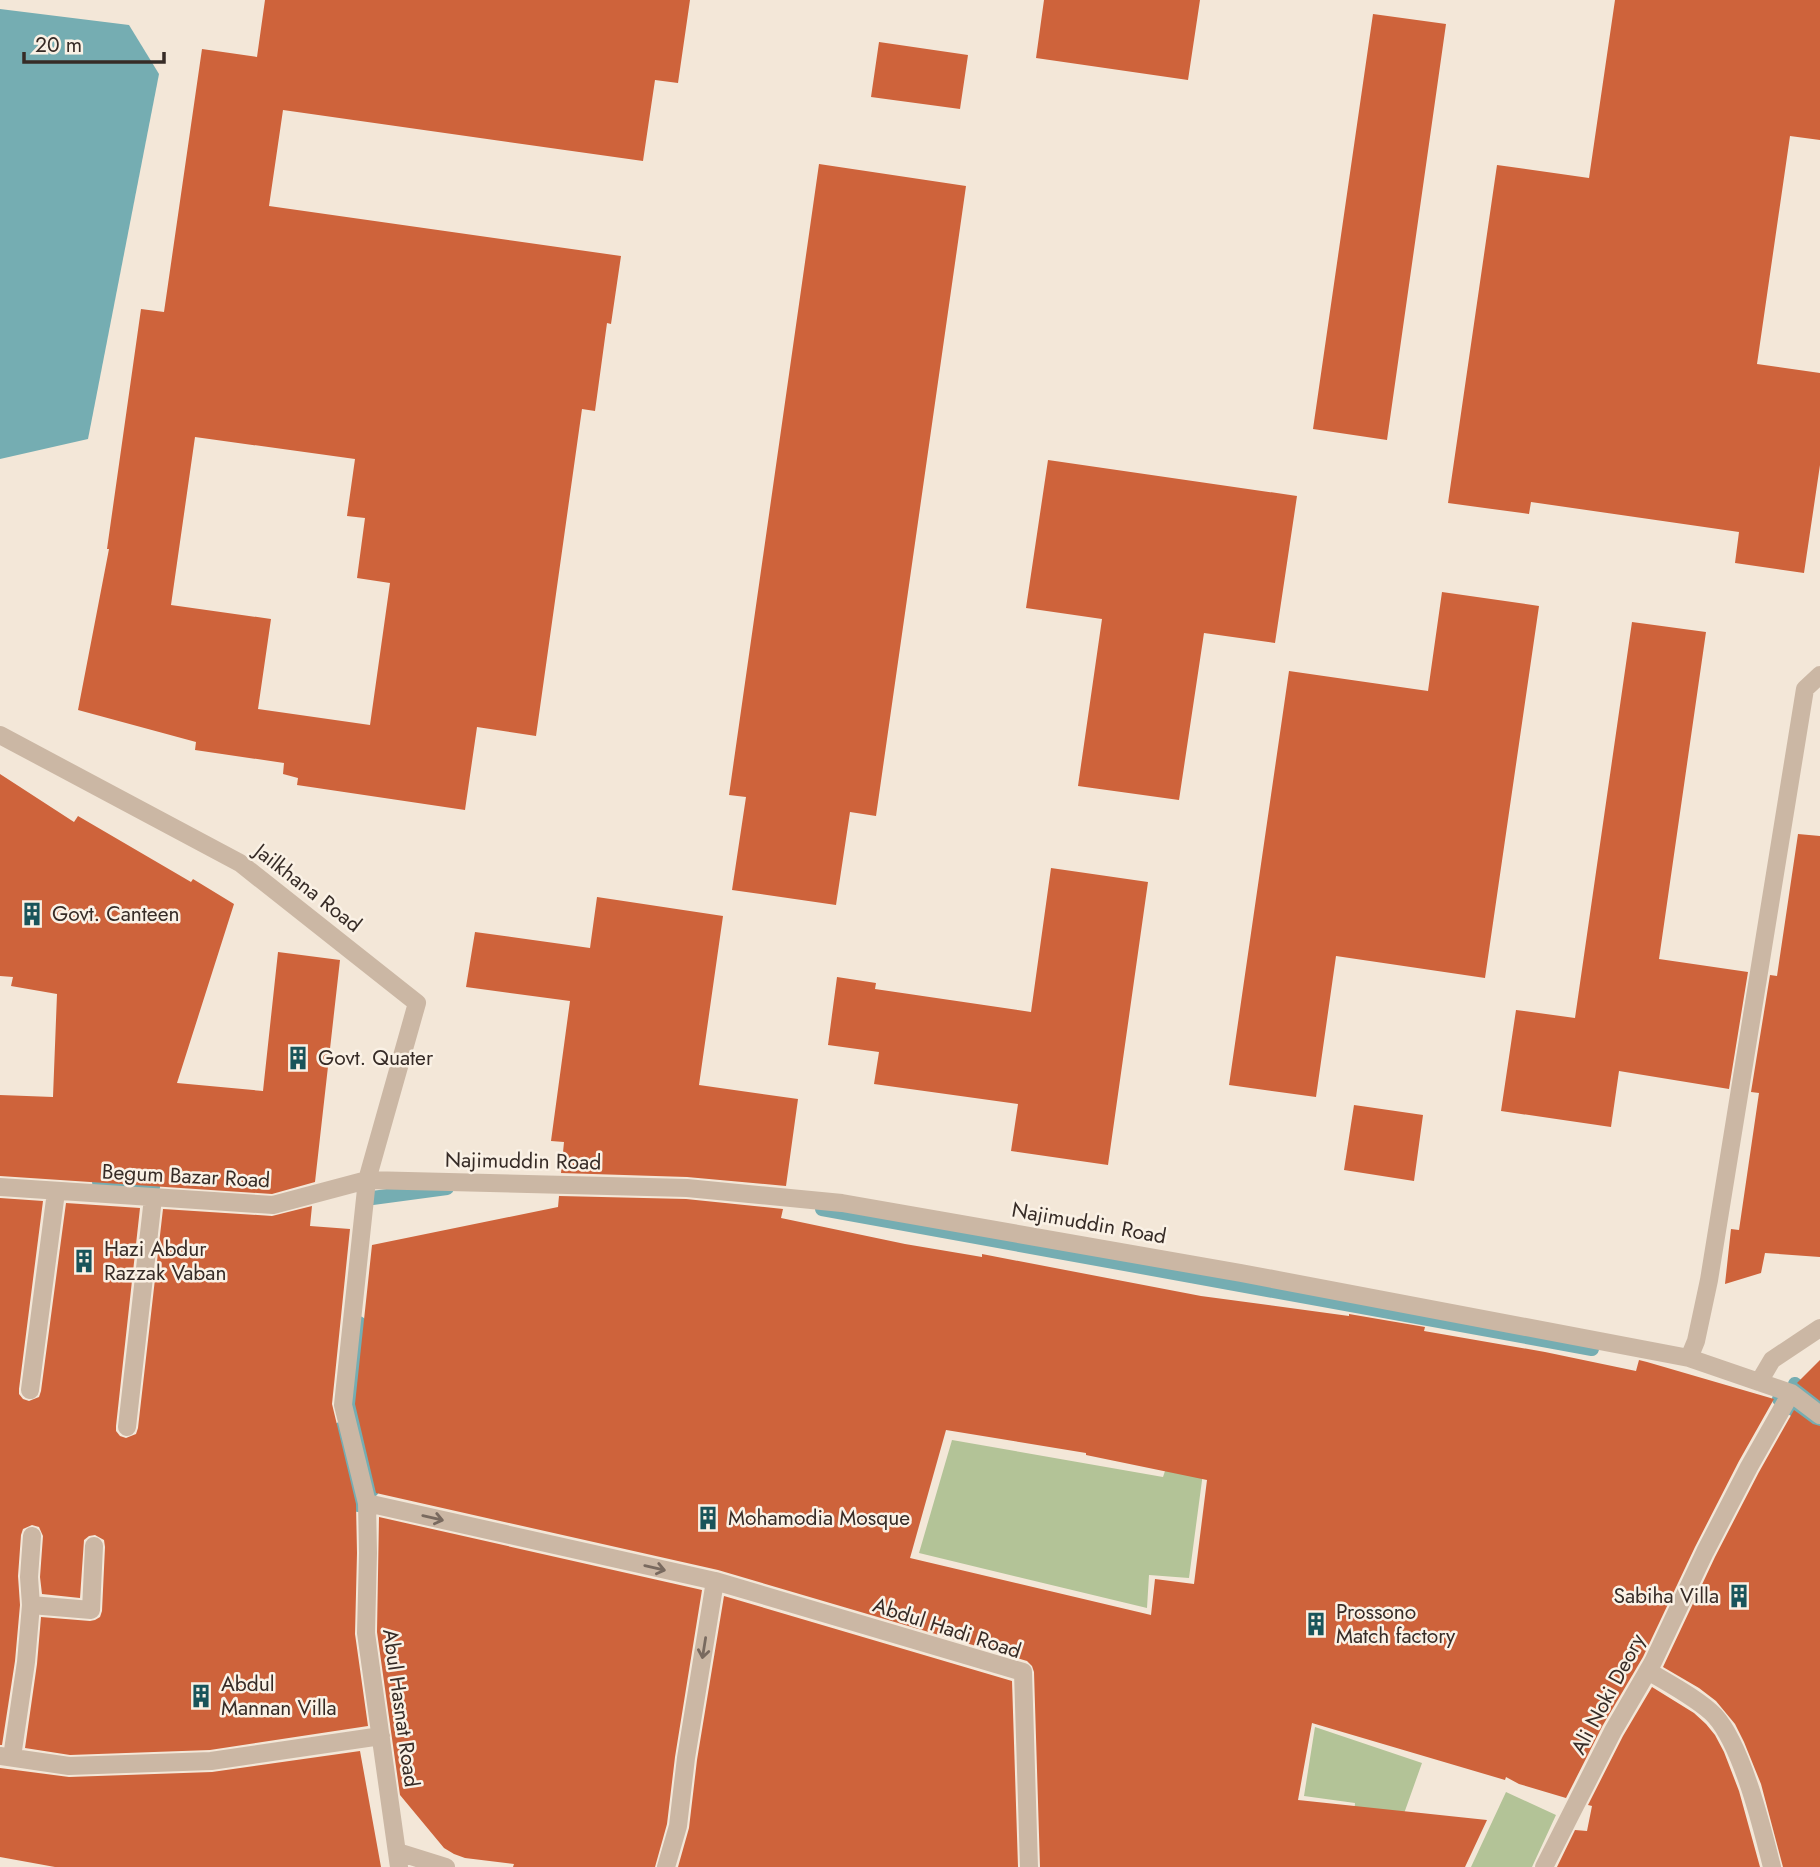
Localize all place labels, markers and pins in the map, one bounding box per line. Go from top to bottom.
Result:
place label: Govt. Canteen [52,899,180,929]
building icon: Govt. Canteen [18,900,46,928]
place label: Govt. Quater [318,1043,434,1073]
building icon: Govt. Quater [284,1044,312,1072]
place label: Hazi Abdur Razzak Vaban [104,1234,226,1288]
building icon: Hazi Abdur Razzak Vaban [70,1247,98,1275]
place label: Mohamodia Mosque [728,1503,910,1533]
building icon: Mohamodia Mosque [694,1504,722,1532]
place label: Sabiha Villa [1613,1581,1719,1611]
building icon: Sabiha Villa [1725,1582,1753,1610]
place label: Prossono Match factory [1336,1597,1456,1651]
building icon: Prossono Match factory [1302,1610,1330,1638]
place label: Abdul Mannan Villa [221,1669,337,1723]
building icon: Abdul Mannan Villa [187,1682,215,1710]

